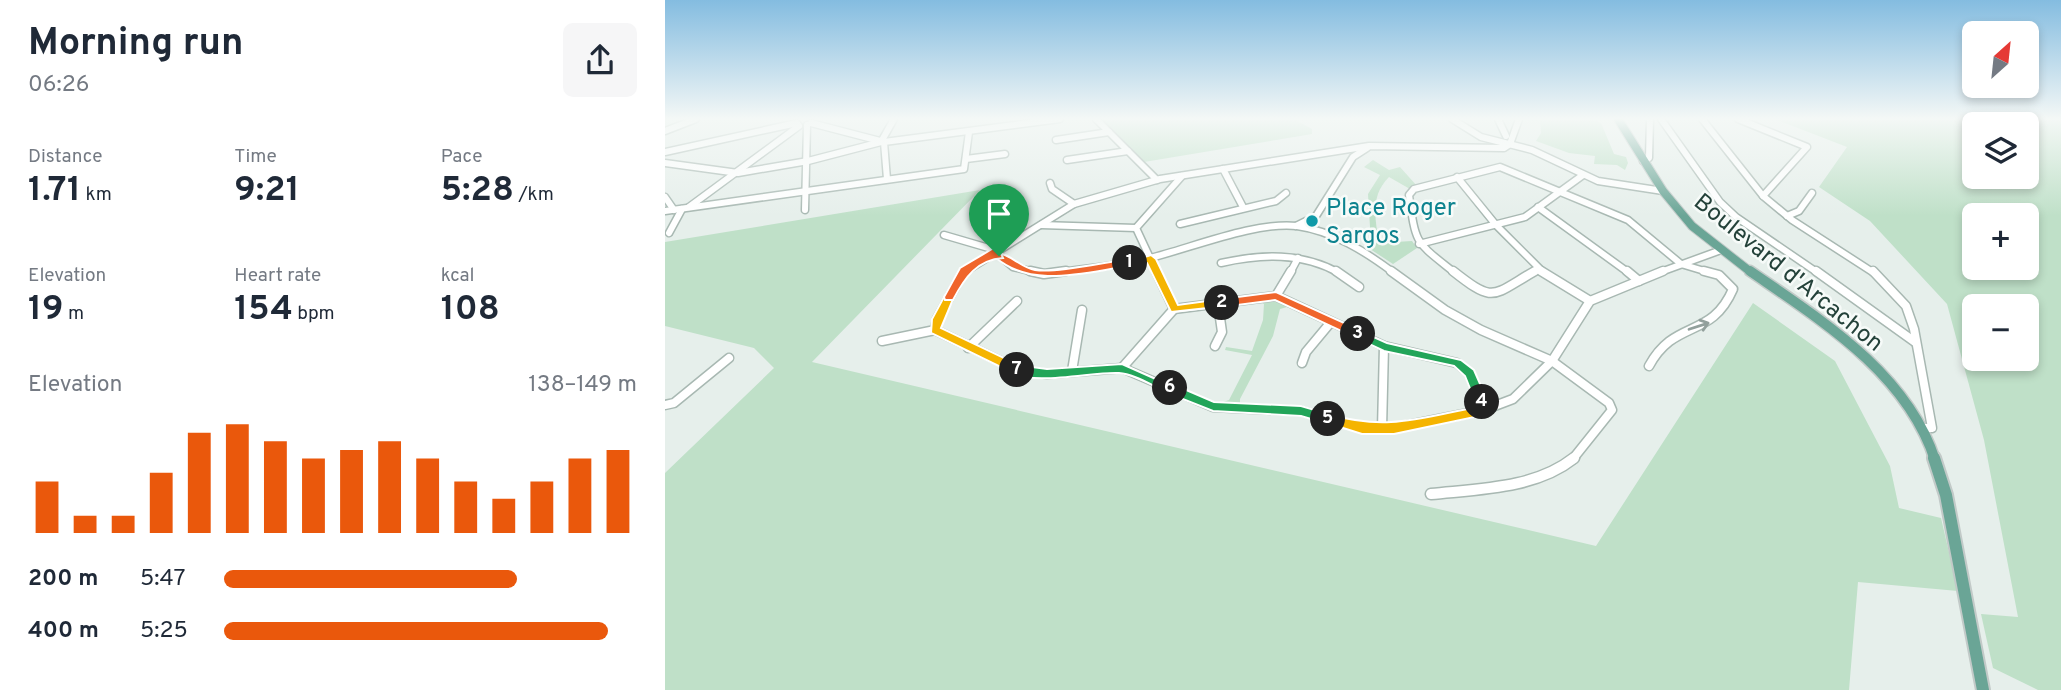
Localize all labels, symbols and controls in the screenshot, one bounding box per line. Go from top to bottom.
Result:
text: Morning run [28,20,244,69]
north arrow [1962,21,2039,98]
map controls [1962,21,2039,371]
button: share [563,23,637,97]
text: 06:26 [28,71,89,100]
button: layers [1962,112,2039,189]
text: Distance [28,145,103,169]
text: Time [234,145,277,169]
text: Pace [441,145,482,169]
text: 1.71 [28,169,81,213]
text: 9:21 [234,169,300,213]
text: 5:28 [441,169,514,213]
text: km [81,183,112,207]
text: /km [514,183,554,207]
pin [969,184,1029,256]
street label: Boulevard d'Arcachon [1687,188,1889,359]
place label: Place Roger Sargos [1326,194,1456,252]
icon: arrive [980,195,1018,233]
button: + [1962,203,2039,280]
marker: Place Roger Sargos [1304,213,1320,229]
pin: 1 [1113,246,1147,280]
text: 1 [1126,250,1133,274]
text: Elevation [28,264,106,288]
text: Heart rate [234,264,321,288]
text: kcal [441,264,474,288]
pin: 2 [1205,286,1239,320]
text: 19 [28,288,64,332]
text: 154 [234,288,293,332]
text: 108 [441,288,500,332]
text: 2 [1216,290,1227,314]
button: − [1962,294,2039,371]
text: m [64,302,84,326]
text: bpm [293,302,335,326]
pin: 3 [1341,316,1375,352]
one-way arrow [1688,319,1710,332]
text: 3 [1352,321,1363,345]
pin: 7 [999,352,1035,388]
text: 7 [1011,357,1022,381]
pin: 6 [1153,370,1187,406]
text: Elevation [28,371,123,400]
text: 138–149 m [528,371,637,400]
text: 6 [1164,375,1175,399]
pin: 4 [1465,384,1499,420]
text: 4 [1475,389,1488,413]
pin: 5 [1311,402,1345,436]
text: 5 [1322,406,1333,430]
text: 200 m [28,565,98,594]
text: 5:47 [140,565,186,594]
text: 400 m [28,617,99,646]
text: 5:25 [140,617,188,646]

